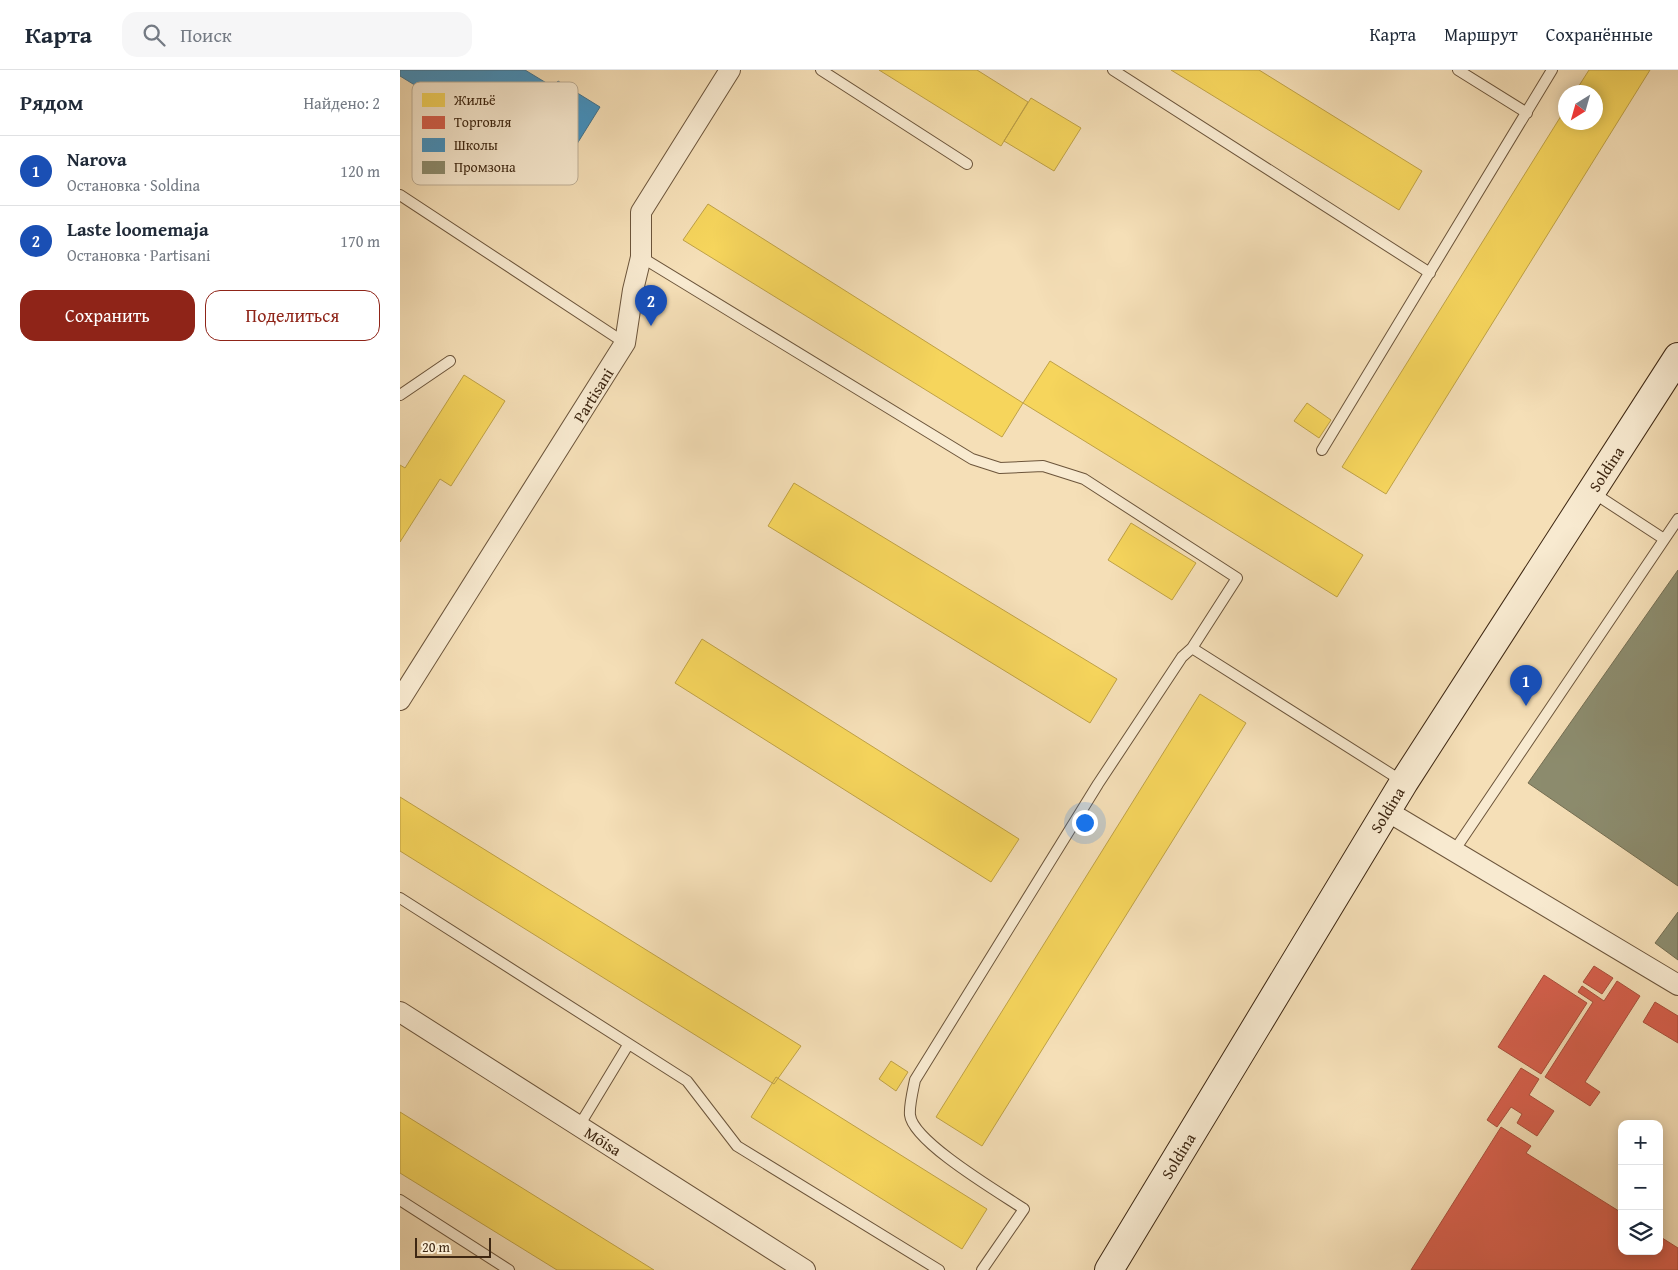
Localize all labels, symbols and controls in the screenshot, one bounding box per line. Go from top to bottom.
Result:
search box [122,12,472,57]
text: Карта [25,17,92,52]
icon: search [140,21,168,49]
text: Поиск [180,21,232,49]
text: Карта [1370,21,1416,48]
text: Маршрут [1444,21,1518,48]
text: Сохранённые [1546,21,1653,48]
legend [412,82,578,185]
north arrow [1558,85,1603,130]
text: Рядом [20,87,83,118]
text: Жильё [453,90,496,110]
text: Найдено: 2 [303,91,380,115]
text: Торговля [454,112,511,132]
text: Школы [454,135,498,155]
text: Narova [67,145,127,173]
text: Промзона [454,157,516,177]
text: 1 [32,159,40,183]
text: 120 m [340,159,380,183]
text: Остановка · Soldina [67,173,200,197]
text: Laste loomemaja [67,215,209,243]
text: 2 [32,229,40,253]
text: 170 m [340,229,380,253]
text: Остановка · Partisani [67,243,210,267]
pin: 2 [635,285,667,326]
button: Сохранить [20,290,195,341]
button: Поделиться [205,290,380,341]
street label: Partisani [567,363,619,427]
street label: Soldina [1582,441,1630,497]
pin: 1 [1510,665,1542,706]
street label: Soldina [1364,782,1410,838]
your location [1072,810,1098,836]
street label: Mõisa [580,1120,627,1162]
map controls [1618,1120,1663,1255]
button: + [1618,1120,1663,1165]
street label: Soldina [1155,1128,1201,1184]
button: − [1618,1165,1663,1210]
button: layers [1618,1210,1663,1255]
scale bar [415,1235,491,1258]
text: 20 m [422,1237,450,1257]

